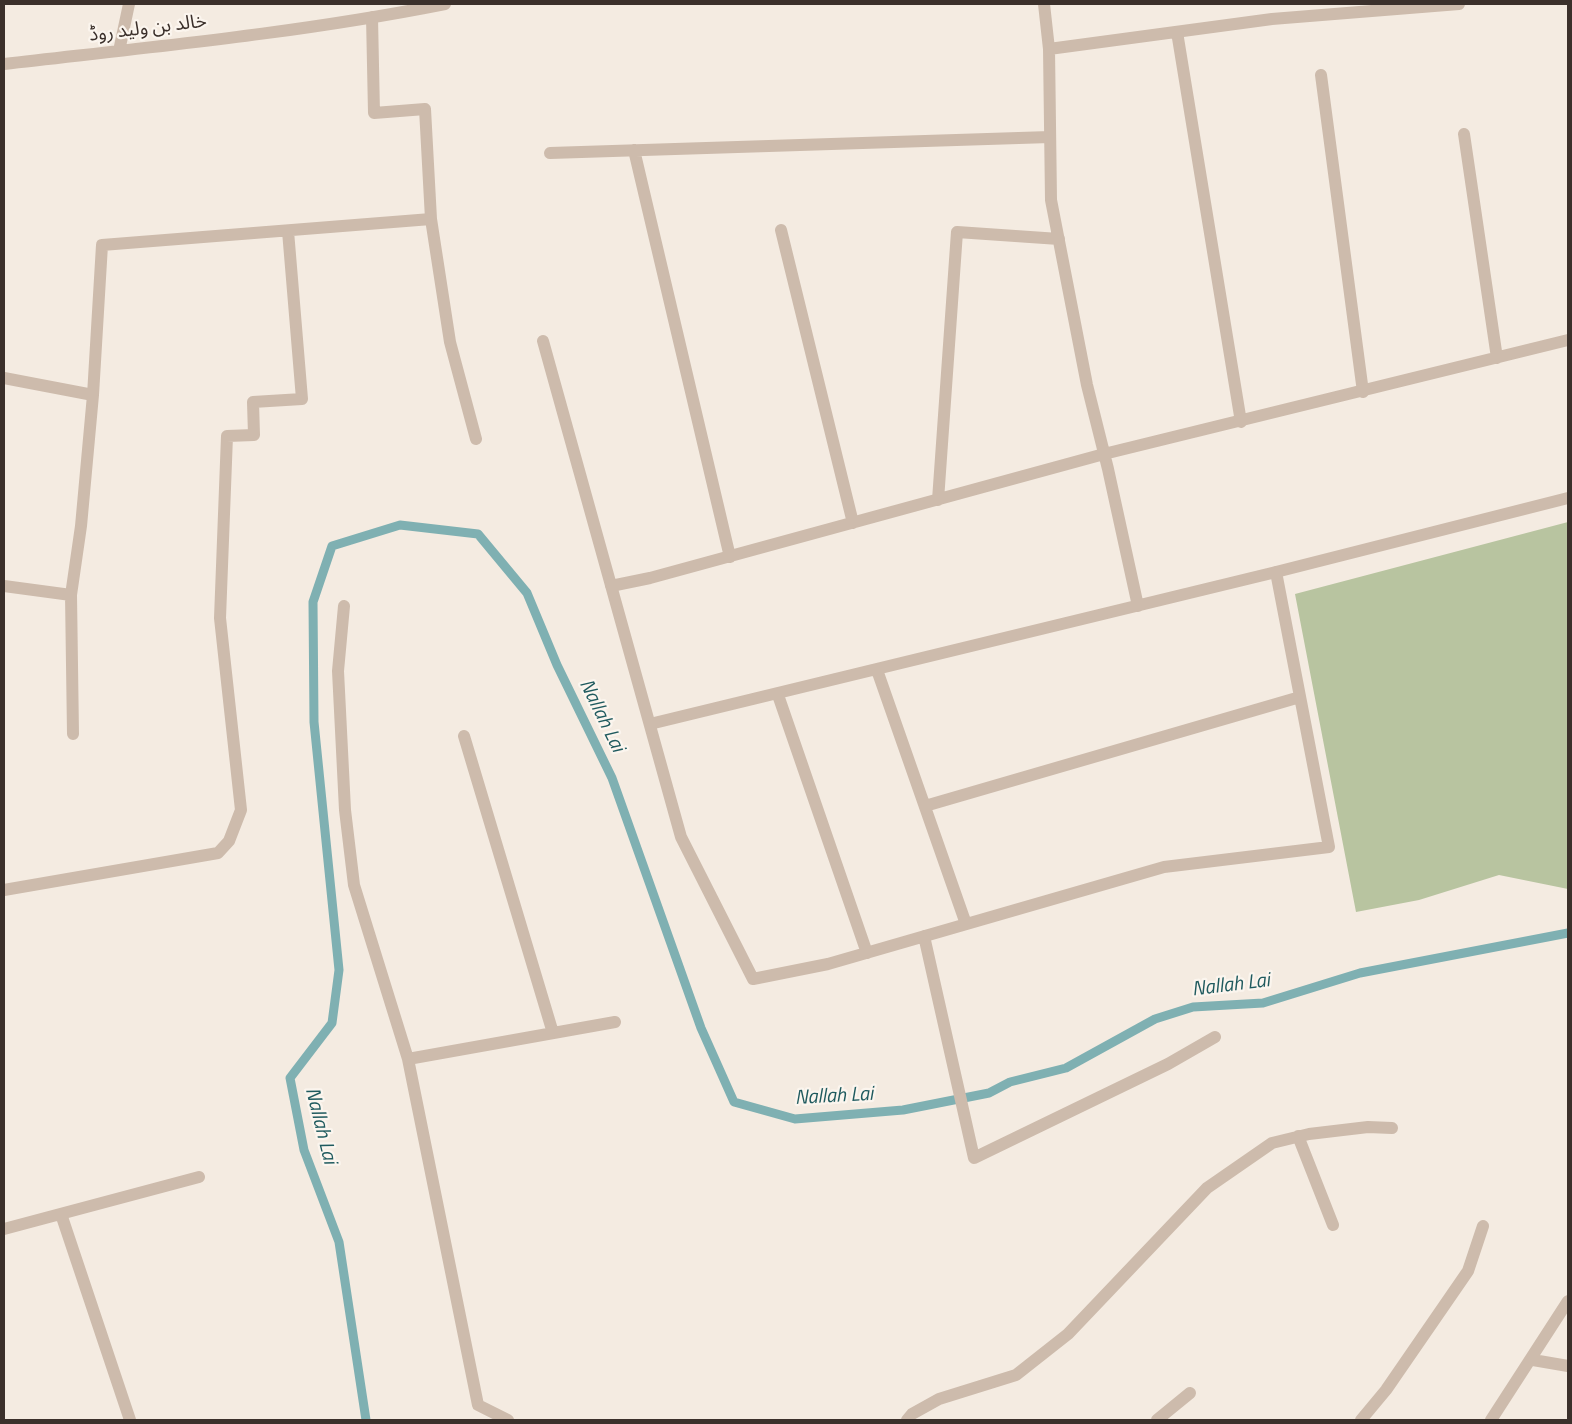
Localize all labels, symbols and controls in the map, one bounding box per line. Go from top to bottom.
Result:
street label: خالد بن ولید روڈ [88,10,208,48]
water label: Nallah Lai [573,676,629,756]
water label: Nallah Lai [1191,969,1271,1003]
water label: Nallah Lai [794,1083,874,1111]
water label: Nallah Lai [299,1085,341,1167]

